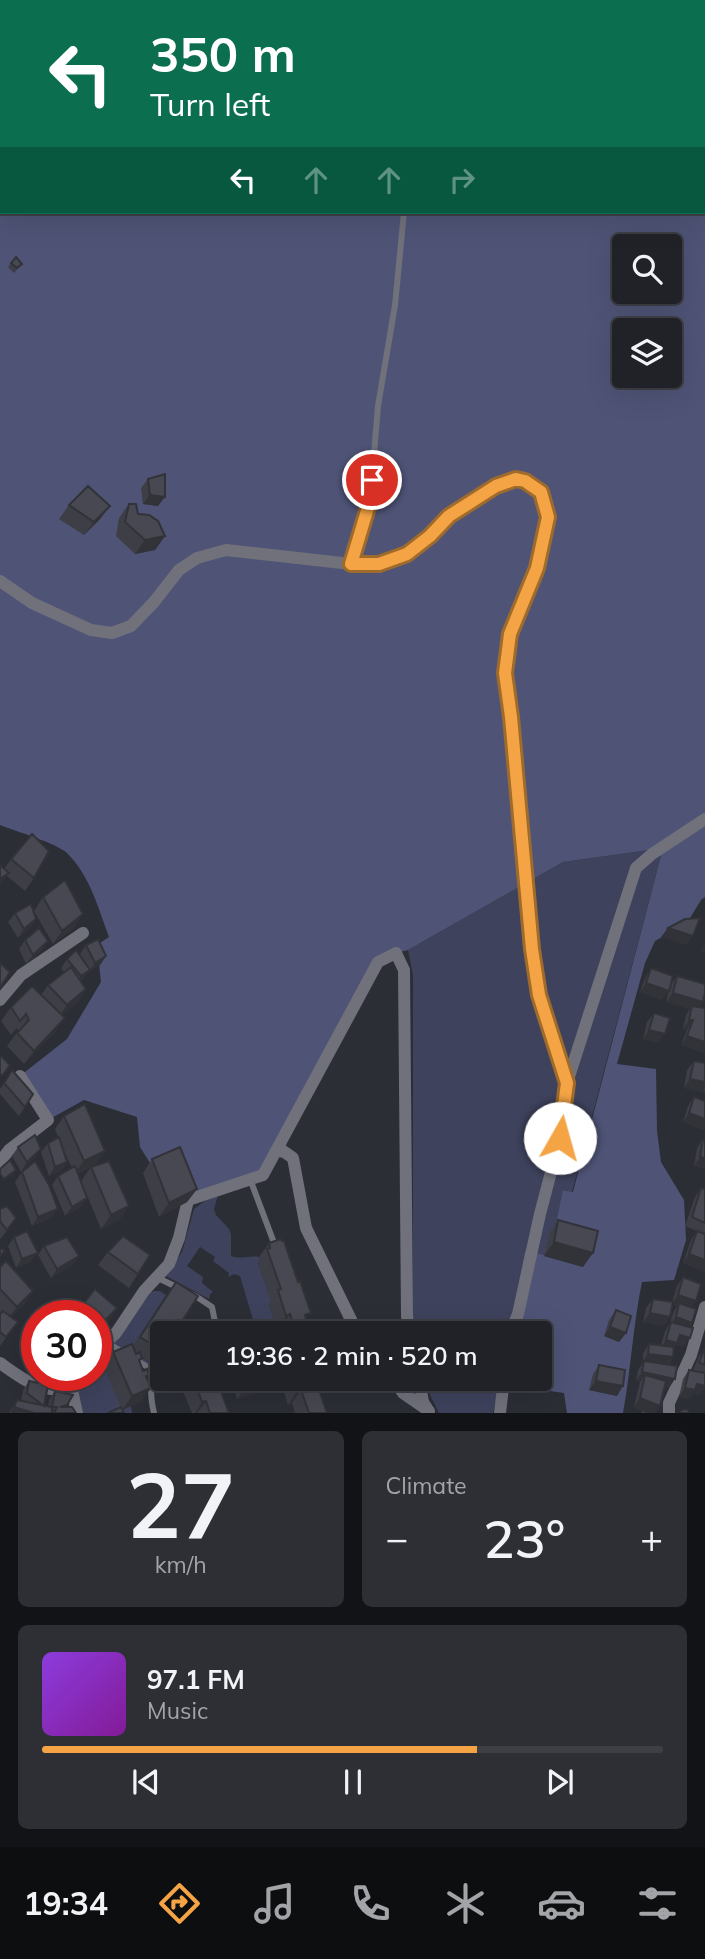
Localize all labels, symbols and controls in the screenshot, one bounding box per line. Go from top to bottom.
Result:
text: 350 m [150,23,296,84]
icon: left [35,28,126,119]
text: Turn left [150,84,270,124]
icon: left [224,161,262,199]
icon: ahead [297,161,335,199]
icon: ahead [370,161,408,199]
icon: right [443,161,481,199]
map controls [612,234,682,388]
button: search [612,234,682,304]
button: layers [612,318,682,388]
pin [342,450,402,510]
icon: arrive [353,461,391,499]
position arrow [523,1101,597,1175]
speed limit sign: 30 [21,1300,112,1391]
text: 19:36 · 2 min · 520 m [224,1339,478,1372]
text: 27 [126,1447,235,1561]
text: Climate [386,1471,467,1500]
text: 23° [483,1506,565,1571]
text: − [386,1514,408,1562]
text: + [640,1514,663,1562]
text: km/h [155,1550,207,1579]
text: 97.1 FM [147,1663,245,1696]
text: Music [147,1696,208,1725]
icon: previous [127,1763,165,1801]
icon: pause [334,1763,372,1801]
icon: next [541,1763,579,1801]
icon: directions [155,1879,204,1928]
icon: music [250,1879,299,1928]
icon: phone [346,1879,395,1928]
icon: climate [441,1879,490,1928]
icon: car [537,1879,586,1928]
icon: filters [633,1879,682,1928]
text: 19:34 [23,1883,108,1923]

